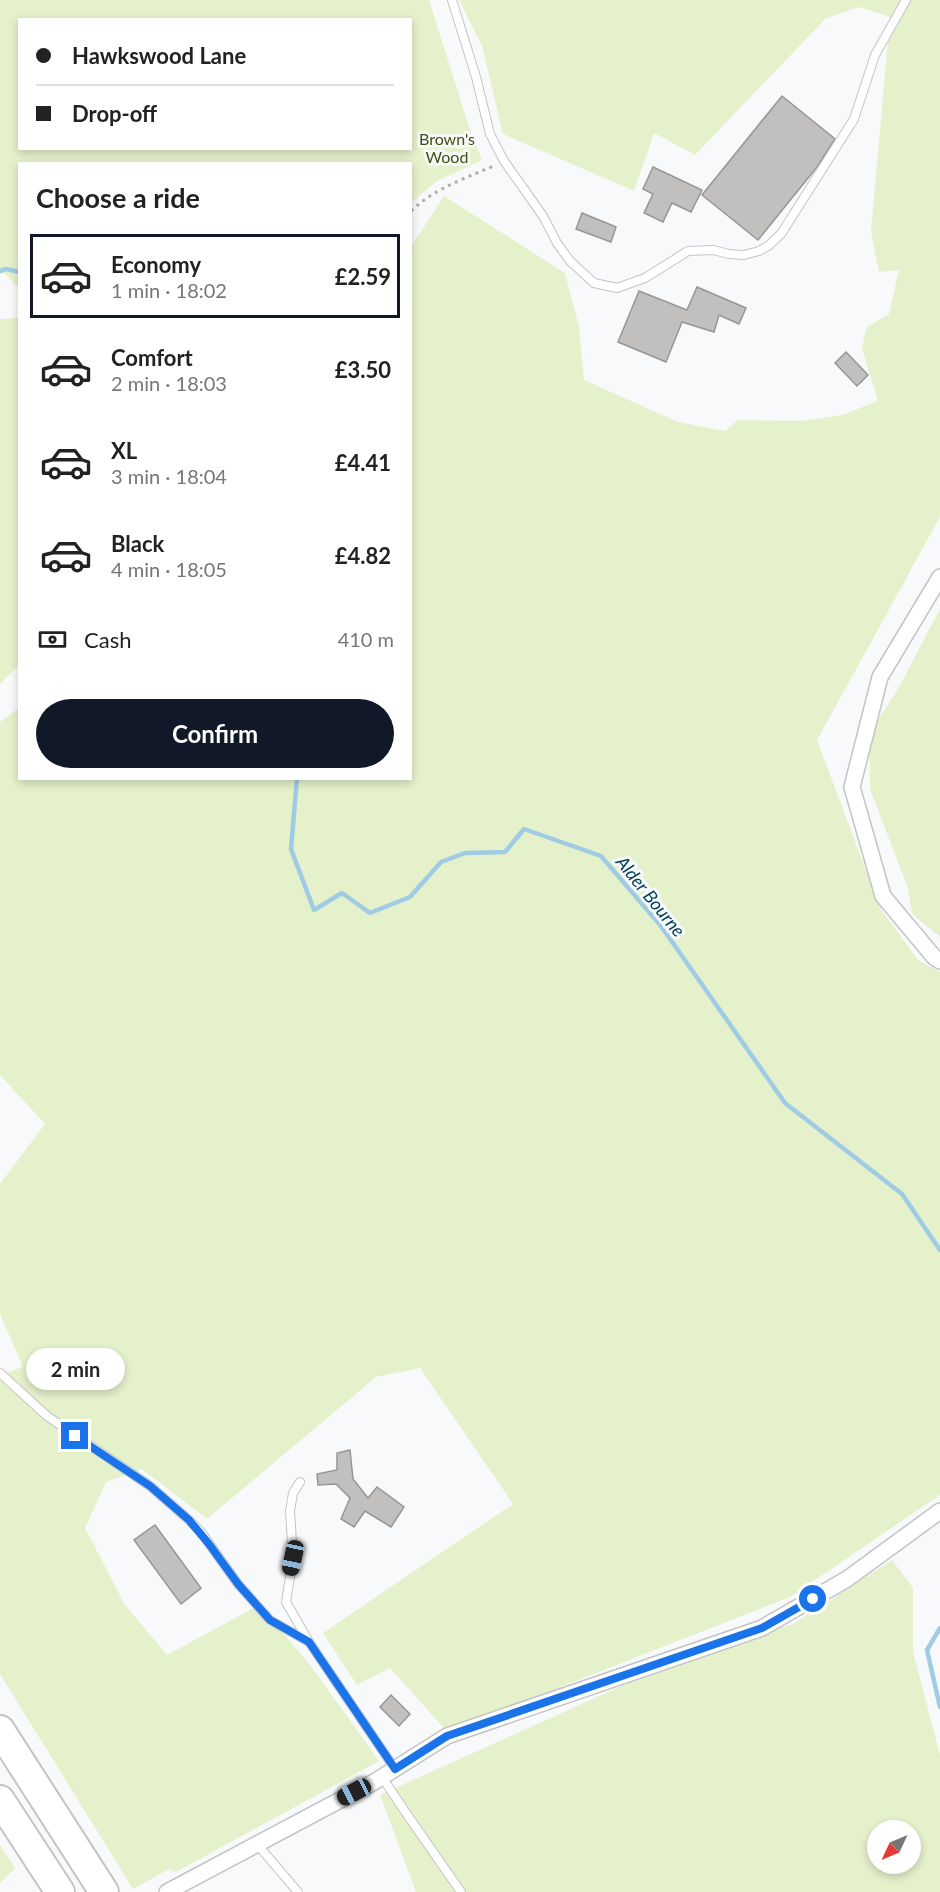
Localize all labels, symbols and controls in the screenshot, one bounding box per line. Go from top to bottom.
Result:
text: Hawkswood Lane [72,42,246,69]
text: Drop-off [72,100,157,127]
park label: Brown's Wood [419,129,475,166]
text: Choose a ride [36,181,200,214]
icon: car [39,249,93,303]
text: Economy [111,251,201,278]
text: £2.59 [335,263,391,290]
text: 1 min · 18:02 [111,278,227,302]
icon: car [39,342,93,396]
text: Comfort [111,344,193,371]
text: £3.50 [335,356,391,383]
text: 2 min · 18:03 [111,371,227,395]
icon: car [39,435,93,489]
text: XL [111,437,137,464]
text: £4.41 [335,449,391,476]
text: 3 min · 18:04 [111,464,227,488]
icon: car [39,528,93,582]
text: Black [111,530,164,557]
text: £4.82 [335,542,391,569]
text: 4 min · 18:05 [111,557,227,581]
icon: cash [36,623,69,656]
text: Cash [84,626,131,653]
text: 410 m [338,627,394,651]
button: Confirm [36,699,394,768]
water label: Alder Bourne [611,850,690,941]
callout: 2 min [26,1349,124,1391]
text: 2 min [51,1357,100,1381]
route end [61,1422,88,1449]
car [280,1539,306,1577]
route start [799,1585,826,1612]
car [334,1776,374,1808]
north arrow [867,1820,921,1874]
map controls [867,1820,921,1874]

